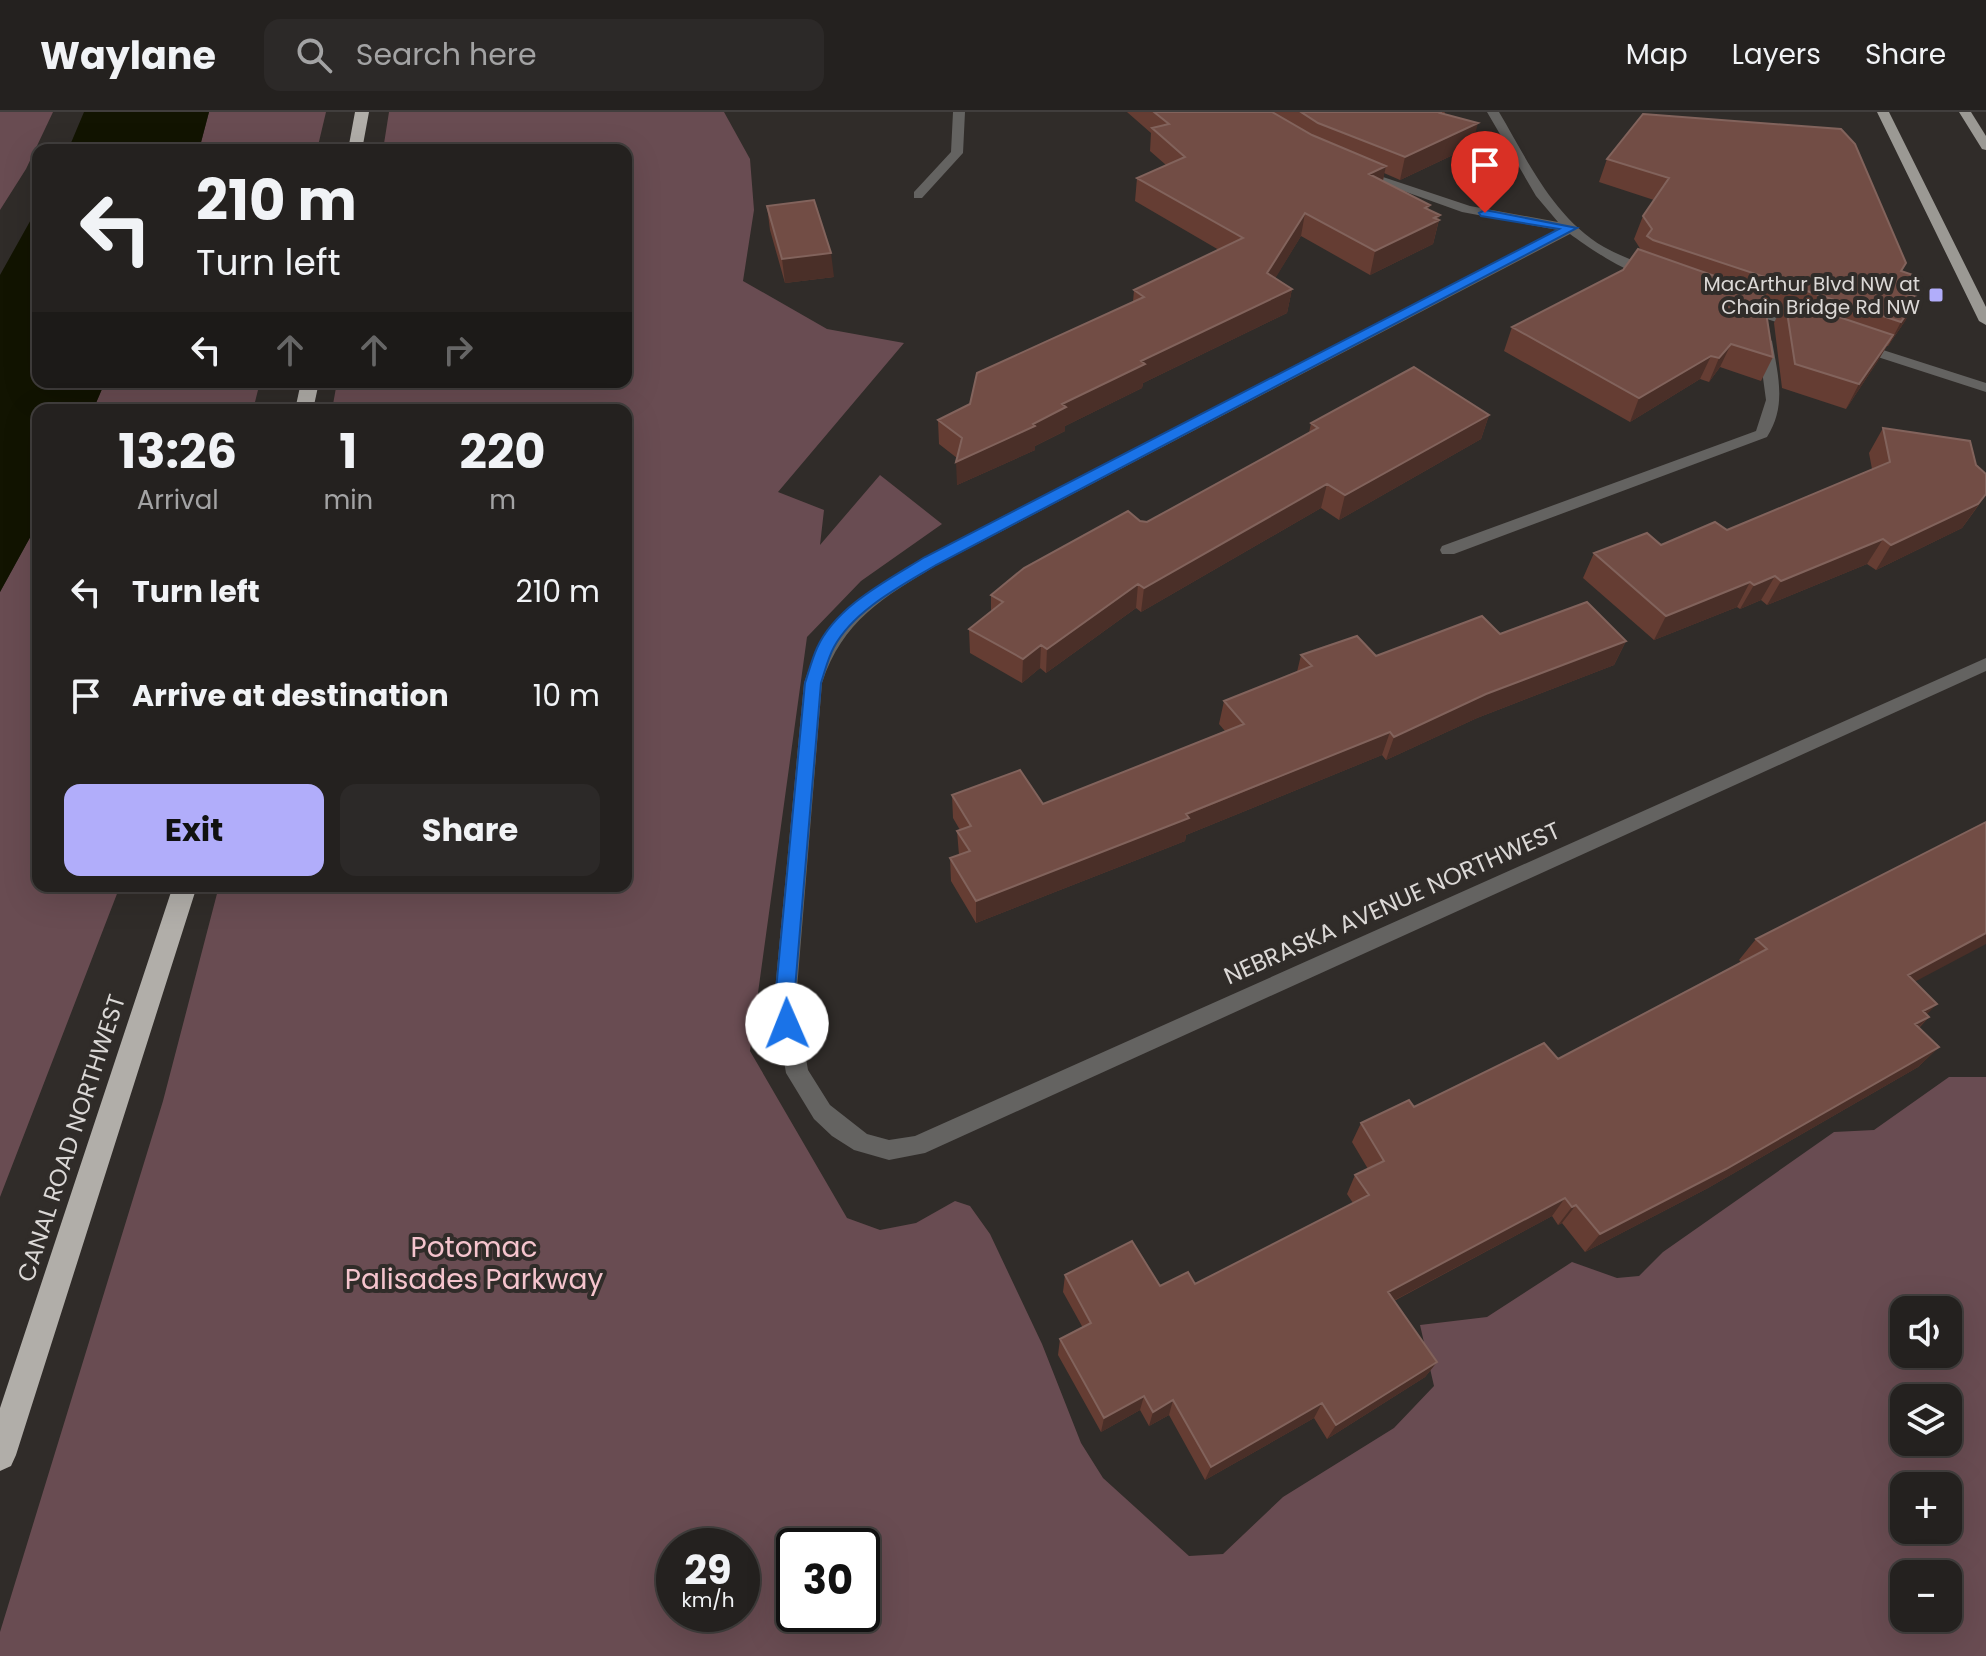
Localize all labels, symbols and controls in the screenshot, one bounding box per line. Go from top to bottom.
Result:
search box [264,19,824,91]
text: Waylane [40,29,216,82]
icon: search [292,33,336,77]
text: Search here [356,33,537,76]
text: Map [1626,35,1688,74]
text: Layers [1732,35,1821,74]
text: Share [1865,35,1946,74]
pin [1451,131,1519,213]
icon: arrive [1463,143,1507,187]
text: 210 m [196,161,357,240]
icon: left [64,176,168,280]
text: Turn left [196,237,341,288]
place label: MacArthur Blvd NW at Chain Bridge Rd NW [1704,270,1920,321]
marker: MacArthur Blvd NW at Chain Bridge Rd NW [1927,286,1945,304]
icon: left [184,328,228,372]
icon: ahead [268,328,312,372]
icon: ahead [352,328,396,372]
icon: right [436,328,480,372]
text: 13:26 [118,418,237,485]
text: 1 [339,418,357,485]
text: 220 [460,418,546,485]
text: Arrival [137,482,219,518]
text: min [323,482,373,518]
text: m [489,482,516,518]
icon: left [64,570,108,614]
text: Turn left [132,570,260,613]
text: 210 m [515,570,600,613]
icon: arrive [64,674,108,718]
text: Arrive at destination [132,674,449,717]
text: 10 m [533,674,600,717]
button: Exit [64,784,324,876]
button: Share [340,784,600,876]
street label: NEBRASKA AVENUE NORTHWEST [1219,814,1565,992]
position arrow [745,982,829,1066]
street label: CANAL ROAD NORTHWEST [9,990,133,1286]
park label: Potomac Palisades Parkway [345,1228,603,1299]
map controls [1890,1296,1962,1632]
button: sound [1890,1296,1962,1368]
button: layers [1890,1384,1962,1456]
button: + [1890,1472,1962,1544]
speed limit sign: 30 [776,1528,880,1632]
text: 29 [684,1542,732,1598]
button: − [1890,1560,1962,1632]
text: km/h [681,1586,735,1614]

